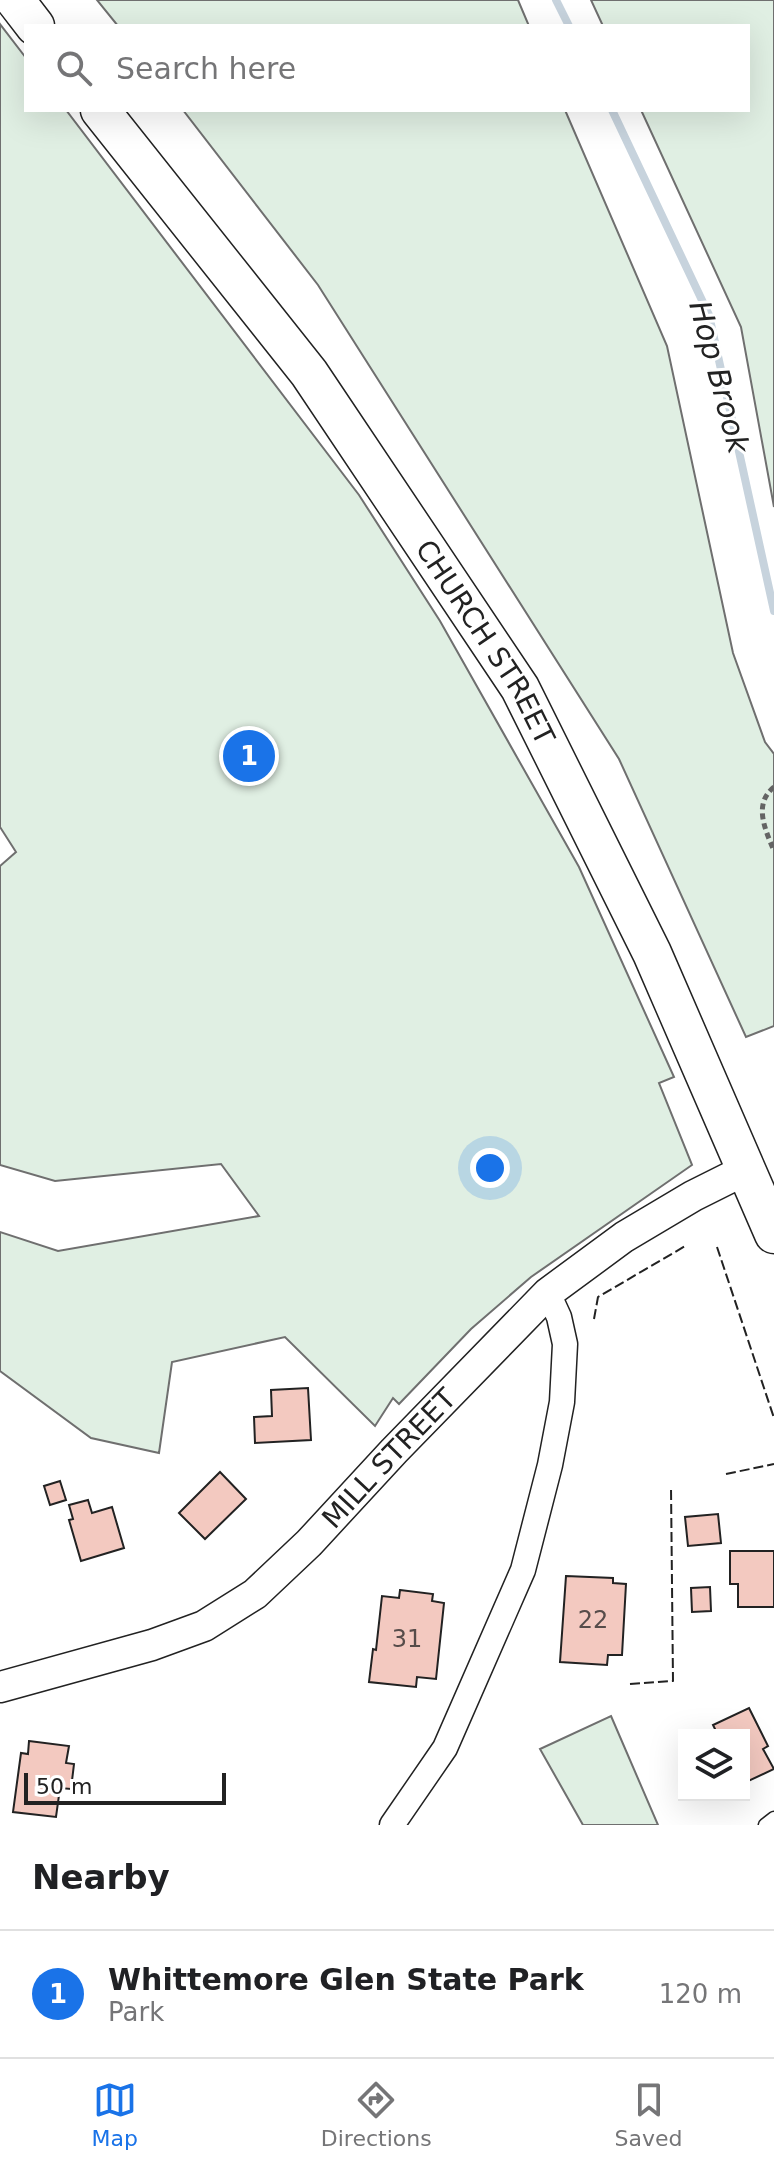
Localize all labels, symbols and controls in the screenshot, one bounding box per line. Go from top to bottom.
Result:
search box [24,24,750,112]
icon: search [52,46,96,90]
text: Search here [116,51,296,86]
water label: Hop Brook [682,297,757,459]
street label: CHURCH STREET [409,534,562,751]
pin: 1 [223,726,275,786]
your location [470,1148,510,1188]
street label: MILL STREET [315,1381,463,1535]
house number: 22 [578,1606,608,1634]
house number: 31 [392,1625,422,1653]
map controls [678,1729,750,1801]
button: layers [678,1729,750,1801]
scale bar [24,1769,226,1805]
text: 50 m [36,1774,92,1799]
text: Nearby [32,1857,170,1897]
text: Whittemore Glen State Park [108,1962,584,1997]
text: 1 [49,1979,67,2009]
text: 120 m [659,1979,742,2009]
text: Park [108,1997,164,2027]
tab: Map [91,2078,138,2151]
tab: Directions [321,2078,432,2151]
tab: Saved [615,2078,683,2151]

